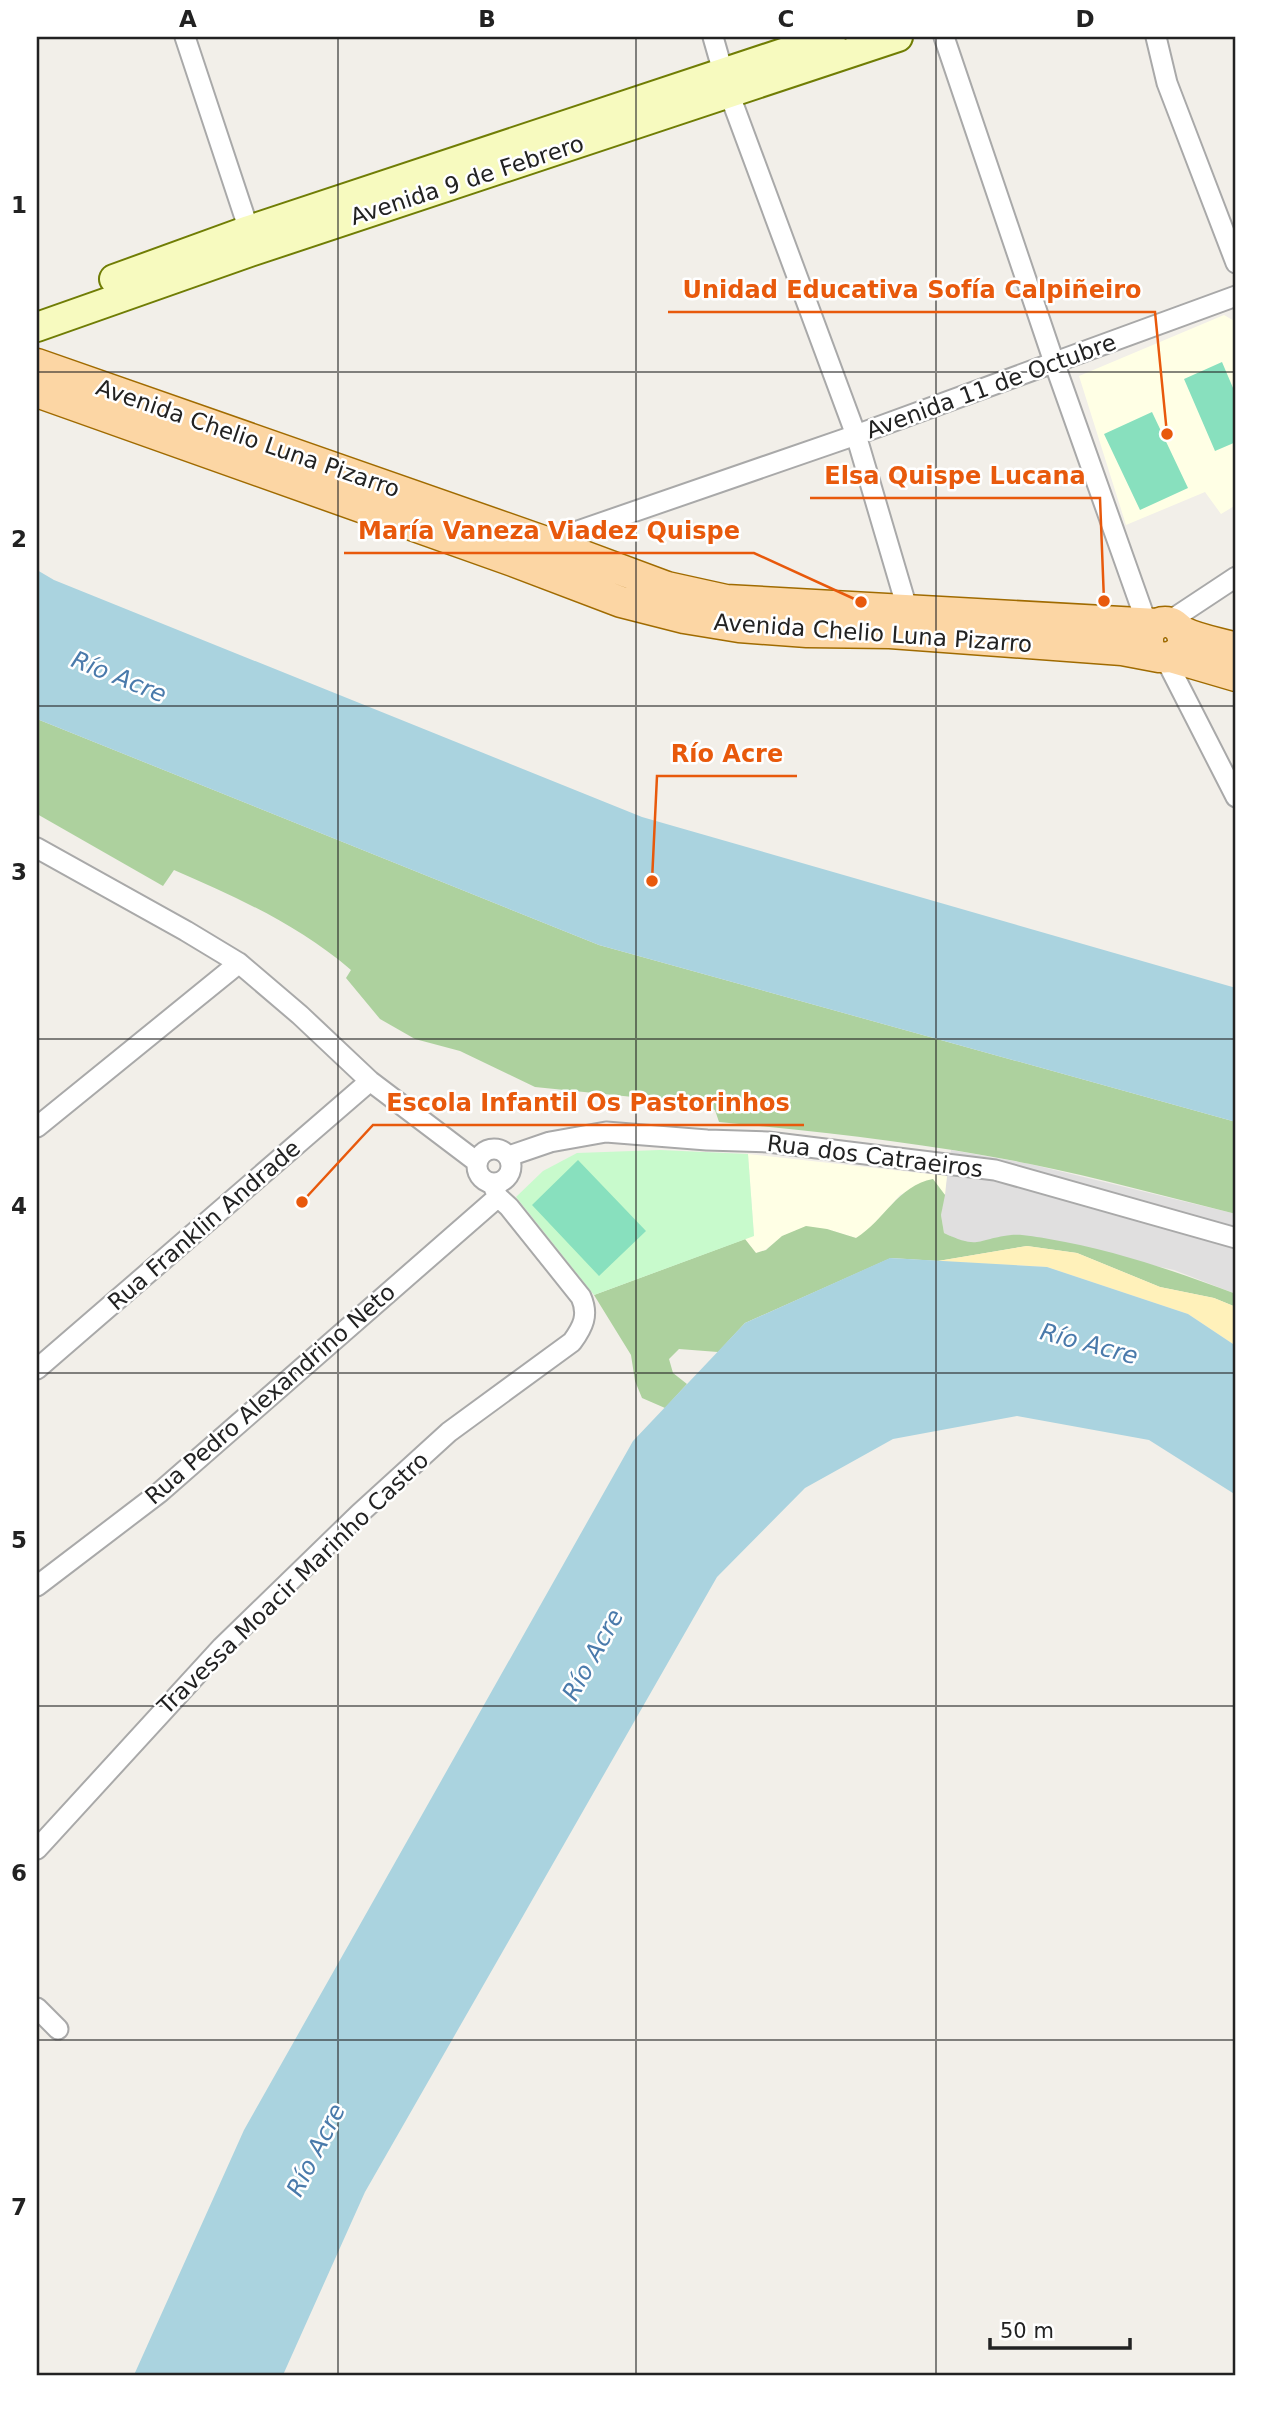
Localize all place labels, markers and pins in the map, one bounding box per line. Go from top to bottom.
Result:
callout: Unidad Educativa Sofía Calpiñeiro [668,267,1155,312]
callout: Elsa Quispe Lucana [810,453,1100,498]
callout: María Vaneza Viadez Quispe [344,508,754,553]
callout: Río Acre [657,731,797,776]
callout: Escola Infantil Os Pastorinhos [373,1080,804,1125]

